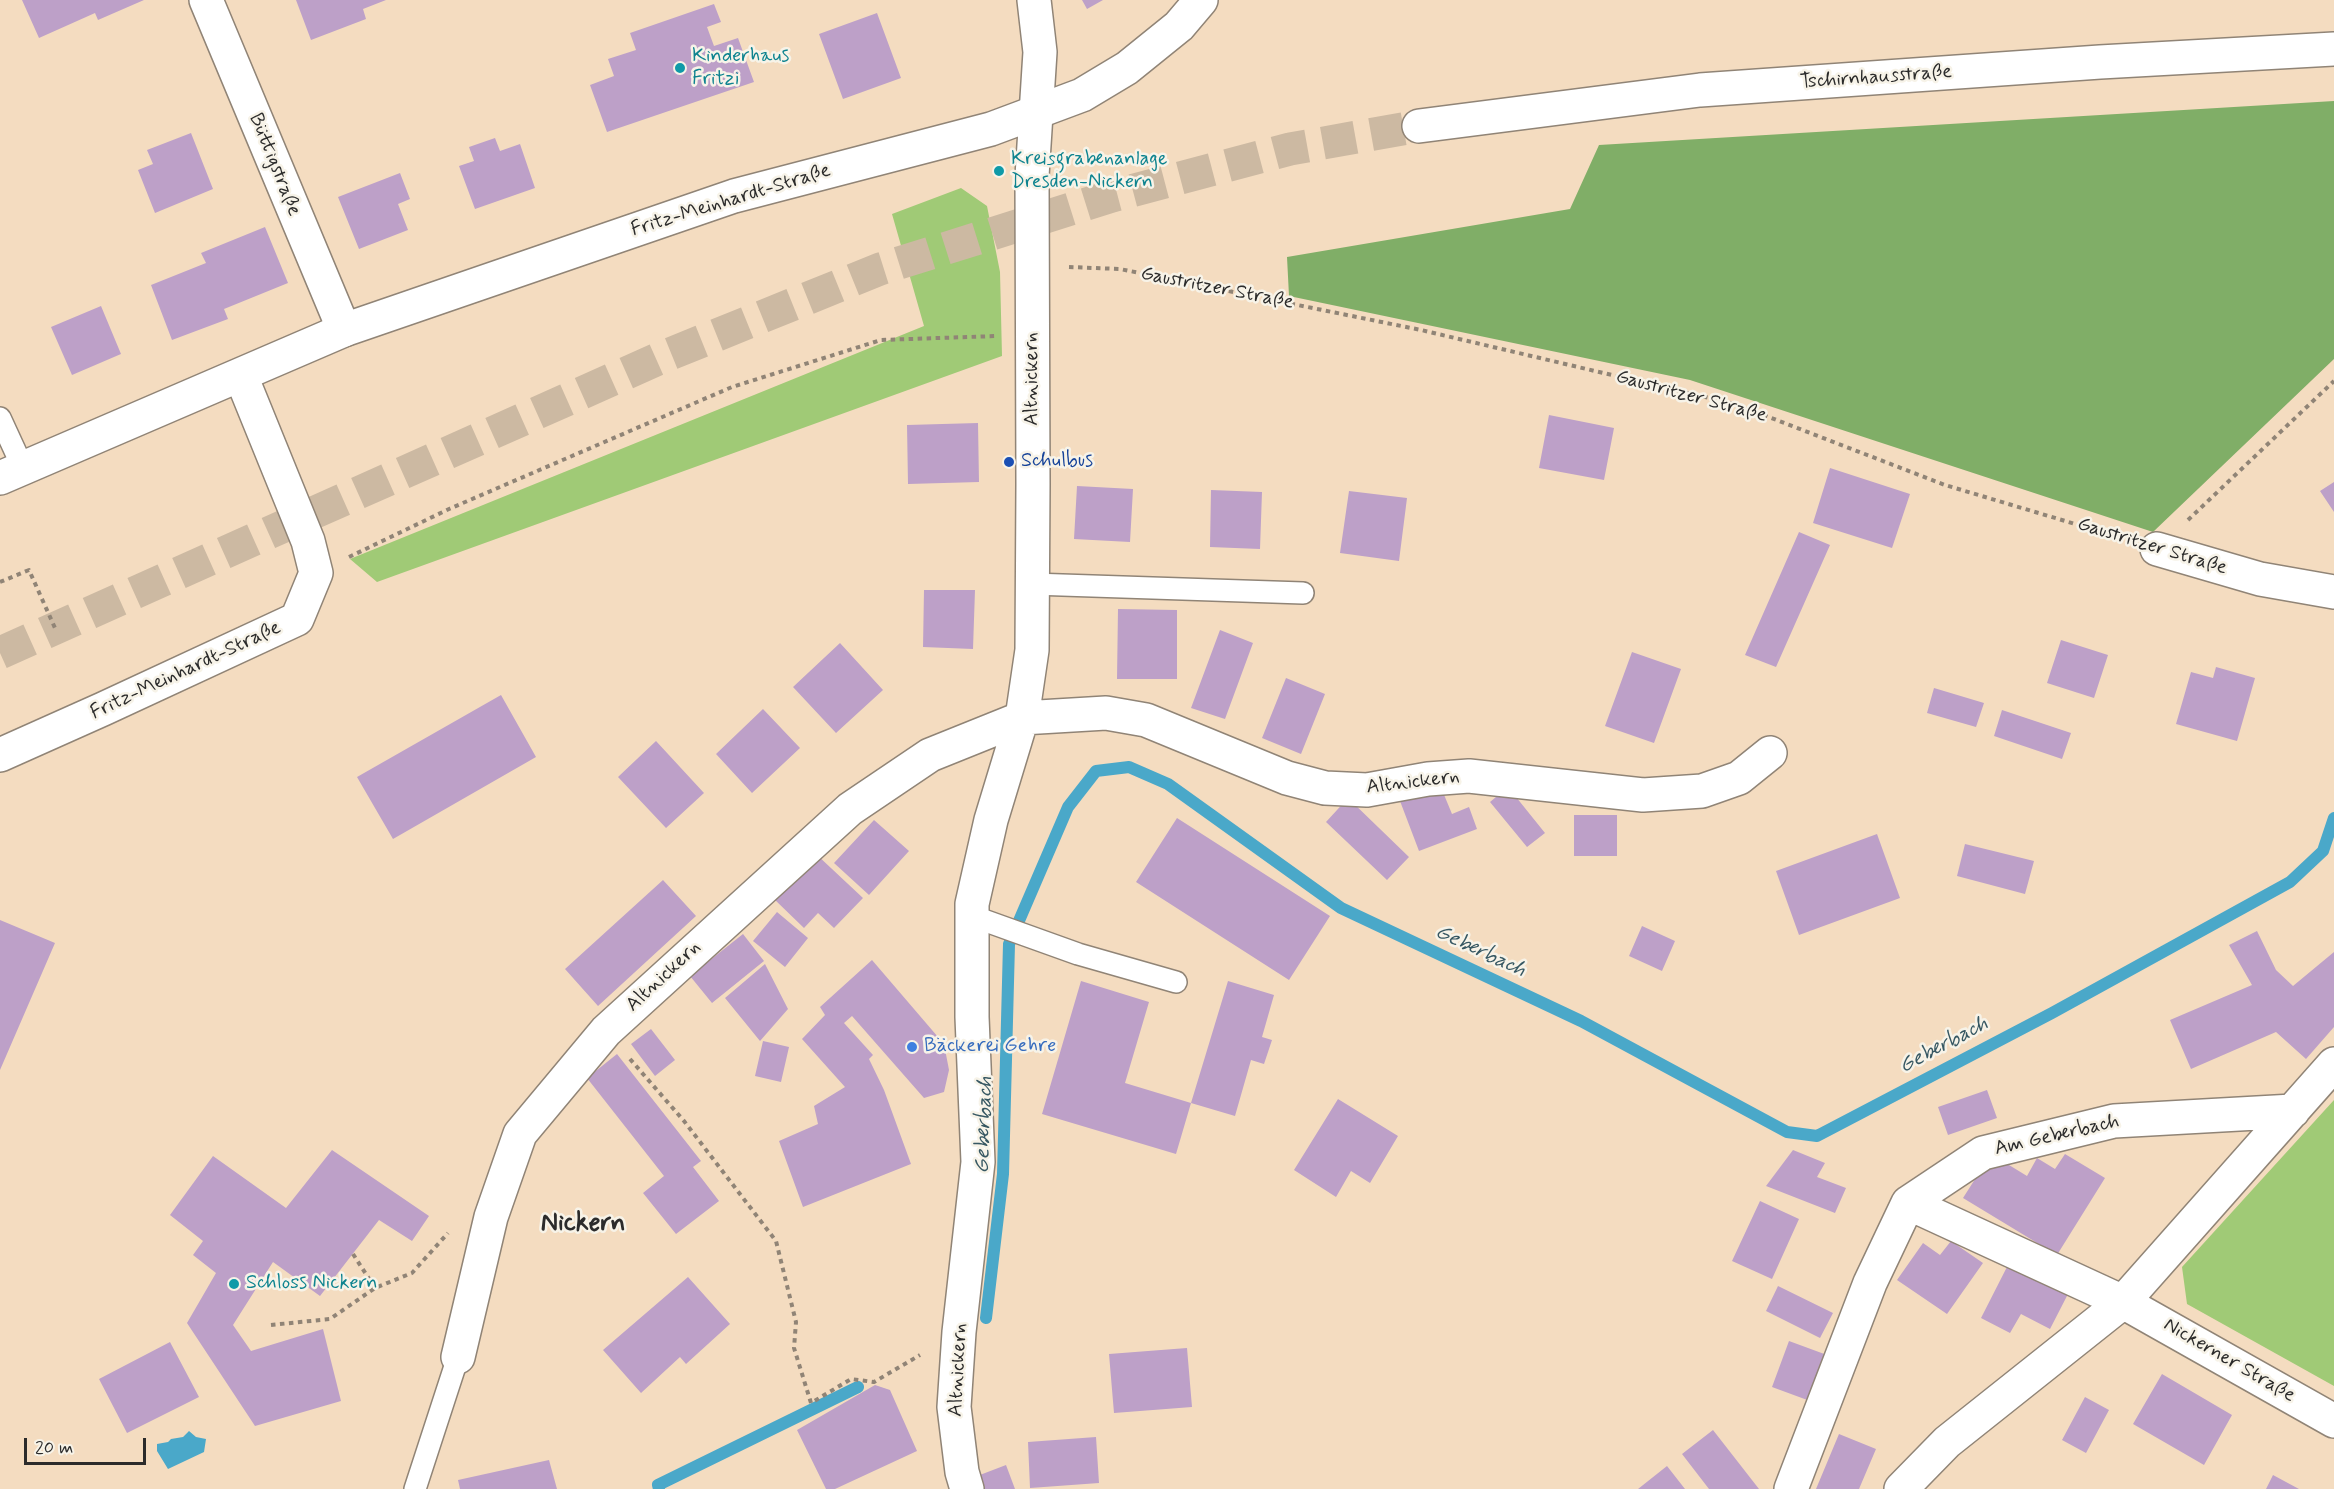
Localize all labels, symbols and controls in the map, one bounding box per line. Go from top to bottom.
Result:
place label: Kinderhaus Fritzi [692,45,789,92]
marker: Kinderhaus Fritzi [673,61,687,75]
street label: Tschirnhausstraße [1799,61,1953,95]
street label: Büttigstraße [243,110,305,220]
place label: Kreisgrabenanlage Dresden-Nickern [1011,148,1167,195]
street label: Fritz-Meinhardt-Straße [628,159,834,243]
marker: Kreisgrabenanlage Dresden-Nickern [992,164,1006,178]
street label: Gaustritzer Straße [1138,262,1296,316]
street label: Altnickern [1021,332,1045,426]
street label: Gaustritzer Straße [1613,365,1769,429]
place label: Schulbus [1021,450,1093,474]
marker: Schulbus [1002,455,1016,469]
street label: Gaustritzer Straße [2074,513,2230,581]
street label: Fritz-Meinhardt-Straße [87,616,285,726]
street label: Altnickern [1365,765,1461,801]
water label: Geberbach [1431,920,1529,984]
street label: Altnickern [622,936,706,1018]
water label: Geberbach [1895,1012,1993,1080]
place label: Bäckerei Gehre [924,1035,1056,1059]
marker: Bäckerei Gehre [905,1040,919,1054]
water label: Geberbach [971,1076,999,1174]
street label: Am Geberbach [1992,1110,2122,1162]
district label: Nickern [541,1209,625,1241]
place label: Schloss Nickern [246,1272,378,1296]
marker: Schloss Nickern [227,1277,241,1291]
street label: Nickerner Straße [2159,1314,2299,1408]
street label: Altnickern [945,1323,973,1417]
scale bar [27,1426,148,1464]
text: 20 m [35,1436,73,1460]

